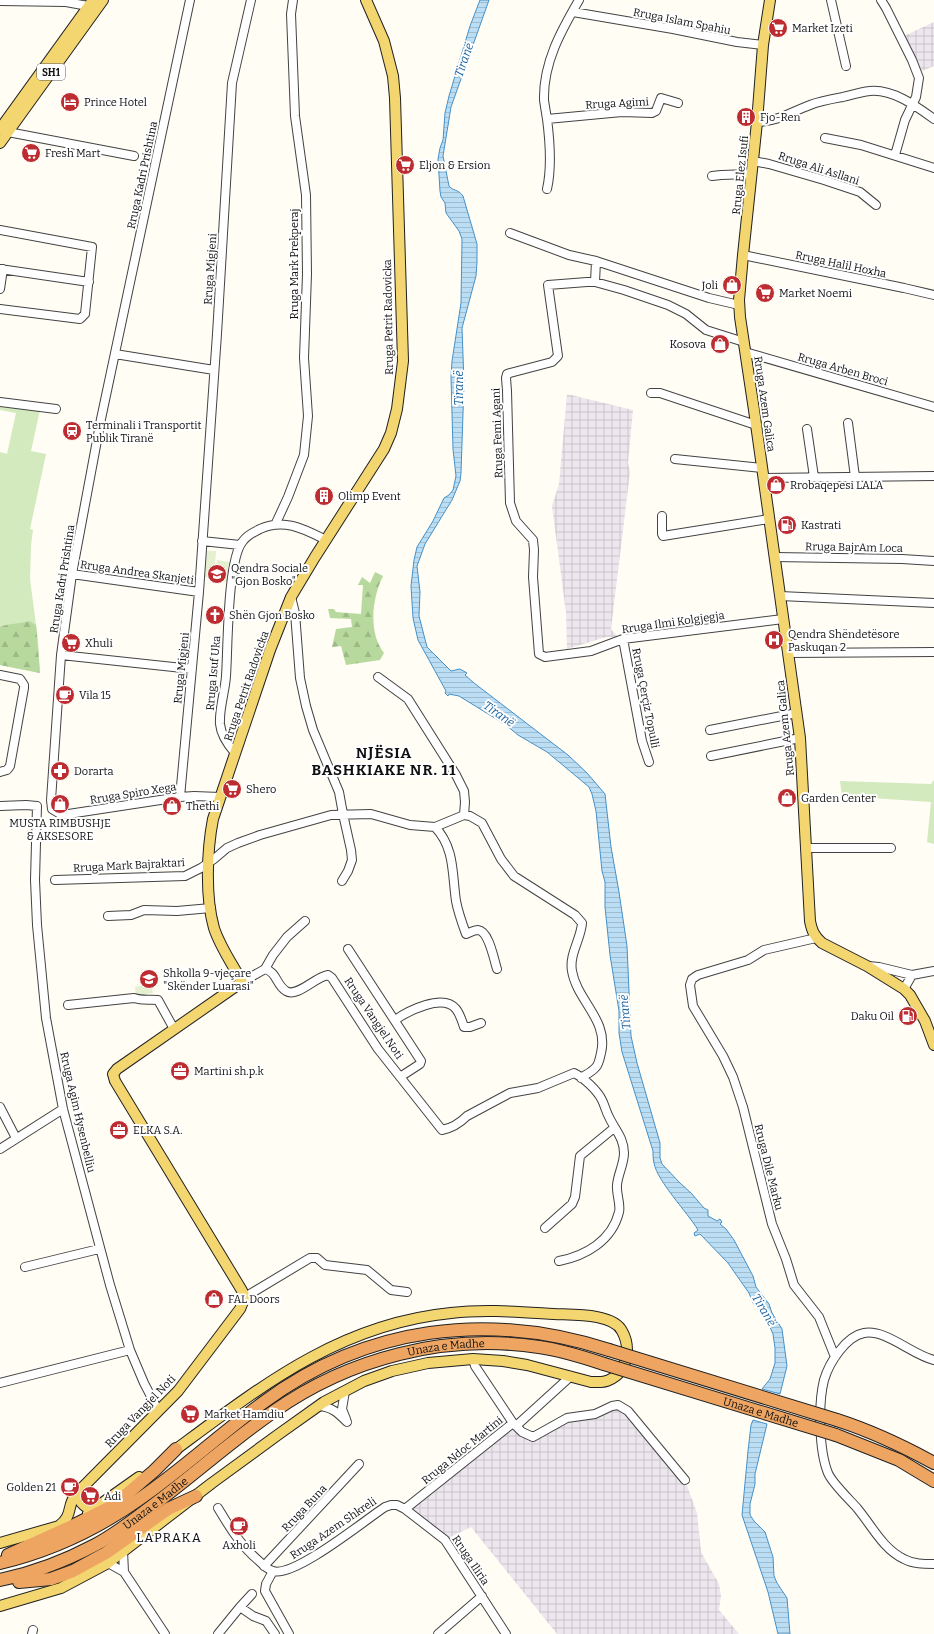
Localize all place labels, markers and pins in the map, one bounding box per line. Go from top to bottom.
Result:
supermarket icon: Market Izeti [767,17,789,39]
place label: Market Izeti [792,22,854,35]
hotel icon: Prince Hotel [59,91,81,113]
place label: Prince Hotel [84,96,147,109]
building icon: Fjo-Ren [735,106,757,128]
place label: Fjo-Ren [760,111,800,124]
supermarket icon: Fresh Mart [20,142,42,164]
place label: Fresh Mart [45,147,100,160]
supermarket icon: Eljon & Ersion [394,154,416,176]
place label: Eljon & Ersion [419,159,491,172]
shop icon: Joli [721,274,743,296]
place label: Joli [701,279,719,292]
supermarket icon: Market Noemi [754,282,776,304]
place label: Market Noemi [779,287,853,300]
shop icon: Kosova [709,333,731,355]
place label: Kosova [669,338,706,351]
place label: Terminali i Transportit Publik Tiranë [86,419,201,445]
station icon: Terminali i Transportit Publik Tiranë [61,420,83,442]
shop icon: Rrobaqepesi LALA [765,474,787,496]
place label: Rrobaqepesi LALA [790,479,883,492]
building icon: Olimp Event [313,485,335,507]
place label: Olimp Event [338,490,401,503]
fuel station icon: Kastrati [776,514,798,536]
place label: Kastrati [801,519,842,532]
place label: Qendra Sociale "Gjon Bosko" [231,562,308,588]
school or university icon: Qendra Sociale "Gjon Bosko" [206,563,228,585]
church icon: Shën Gjon Bosko [204,604,226,626]
place label: Shën Gjon Bosko [229,609,315,622]
place label: Qendra Shëndetësore Paskuqan 2 [788,628,900,654]
hospital icon: Qendra Shëndetësore Paskuqan 2 [763,629,785,651]
supermarket icon: Xhuli [60,632,82,654]
place label: Xhuli [85,637,113,650]
cafe icon: Vila 15 [54,684,76,706]
place label: Vila 15 [79,689,111,702]
pharmacy icon: Dorarta [49,760,71,782]
place label: Dorarta [74,765,113,778]
supermarket icon: Shero [221,778,243,800]
place label: Shero [246,783,276,796]
shop icon: Garden Center [776,787,798,809]
place label: Garden Center [801,792,876,805]
shop icon: MUSTA RIMBUSHJE & AKSESORE [49,793,71,815]
shop icon: Thethi [161,795,183,817]
place label: Thethi [186,800,220,813]
place label: MUSTA RIMBUSHJE & AKSESORE [9,817,111,843]
place label: Shkolla 9-vjeçare "Skënder Luarasi" [163,967,254,993]
school or university icon: Shkolla 9-vjeçare "Skënder Luarasi" [138,968,160,990]
fuel station icon: Daku Oil [897,1005,919,1027]
place label: Daku Oil [851,1010,894,1023]
office icon: Martini sh.p.k [169,1060,191,1082]
place label: Martini sh.p.k [194,1065,264,1078]
office icon: ELKA S.A. [108,1119,130,1141]
place label: ELKA S.A. [133,1124,183,1137]
shop icon: FAL Doors [203,1288,225,1310]
place label: FAL Doors [228,1293,280,1306]
supermarket icon: Market Hamdiu [179,1403,201,1425]
place label: Market Hamdiu [204,1408,284,1421]
cafe icon: Golden 21 [59,1476,81,1498]
place label: Golden 21 [6,1481,57,1494]
supermarket icon: Adi [79,1485,101,1507]
place label: Adi [104,1490,122,1503]
cafe icon: Axholi [228,1515,250,1537]
place label: Axholi [222,1539,256,1552]

